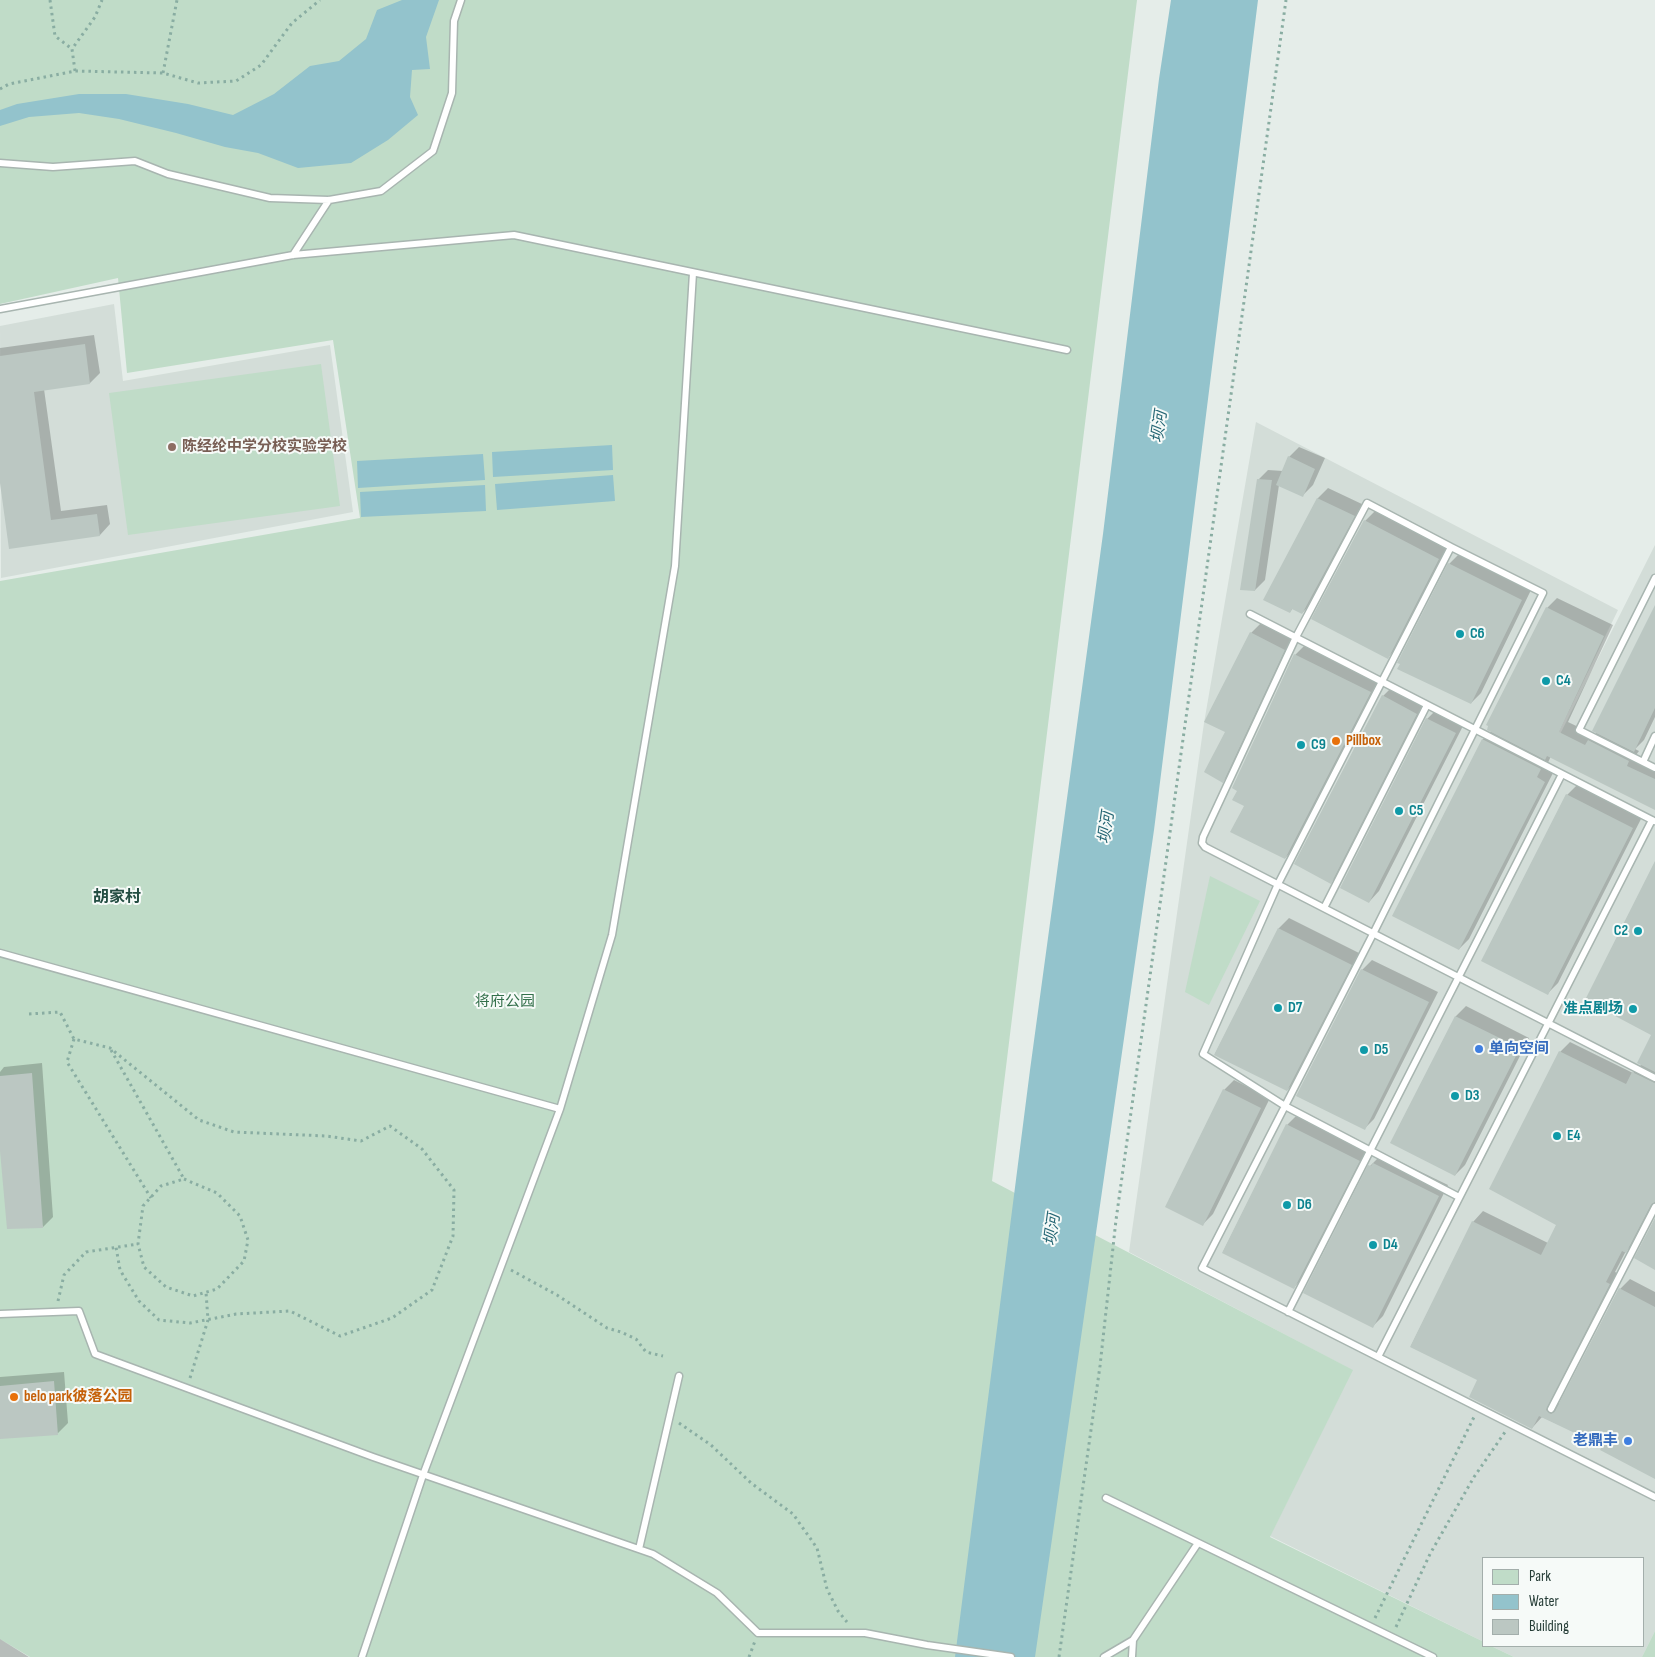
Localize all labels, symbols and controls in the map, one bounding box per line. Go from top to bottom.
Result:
water label: 坝河 [1148,410,1172,444]
place label: 陈经纶中学分校实验学校 [182,438,347,456]
marker: 陈经纶中学分校实验学校 [166,441,178,453]
place label: C6 [1470,625,1485,643]
marker: C6 [1454,628,1466,640]
place label: C4 [1556,672,1571,690]
marker: C4 [1540,675,1552,687]
place label: Pillbox [1346,732,1381,750]
marker: Pillbox [1330,735,1342,747]
place label: C9 [1311,736,1326,754]
marker: C9 [1295,739,1307,751]
place label: C5 [1409,802,1423,820]
marker: C5 [1393,805,1405,817]
water label: 坝河 [1095,811,1119,845]
district label: 胡家村 [93,888,141,908]
place label: C2 [1614,922,1628,940]
marker: C2 [1632,925,1644,937]
park label: 将府公园 [475,993,535,1011]
place label: D7 [1288,999,1302,1017]
place label: 准点剧场 [1563,1000,1623,1018]
marker: D7 [1272,1002,1284,1014]
marker: 准点剧场 [1627,1003,1639,1015]
place label: 单向空间 [1489,1040,1549,1058]
place label: D5 [1374,1041,1388,1059]
marker: 单向空间 [1473,1043,1485,1055]
marker: D5 [1358,1044,1370,1056]
place label: D3 [1465,1087,1479,1105]
marker: D3 [1449,1090,1461,1102]
place label: E4 [1567,1127,1580,1145]
marker: E4 [1551,1130,1563,1142]
place label: D6 [1297,1196,1312,1214]
marker: D6 [1281,1199,1293,1211]
water label: 坝河 [1041,1213,1065,1247]
place label: D4 [1383,1236,1398,1254]
marker: D4 [1367,1239,1379,1251]
place label: belo park彼落公园 [24,1388,132,1406]
marker: belo park彼落公园 [8,1391,20,1403]
place label: 老鼎丰 [1573,1432,1618,1450]
marker: 老鼎丰 [1622,1435,1634,1447]
legend [1482,1557,1645,1647]
text: Park [1529,1567,1551,1586]
text: Water [1529,1592,1559,1611]
text: Building [1529,1617,1569,1636]

